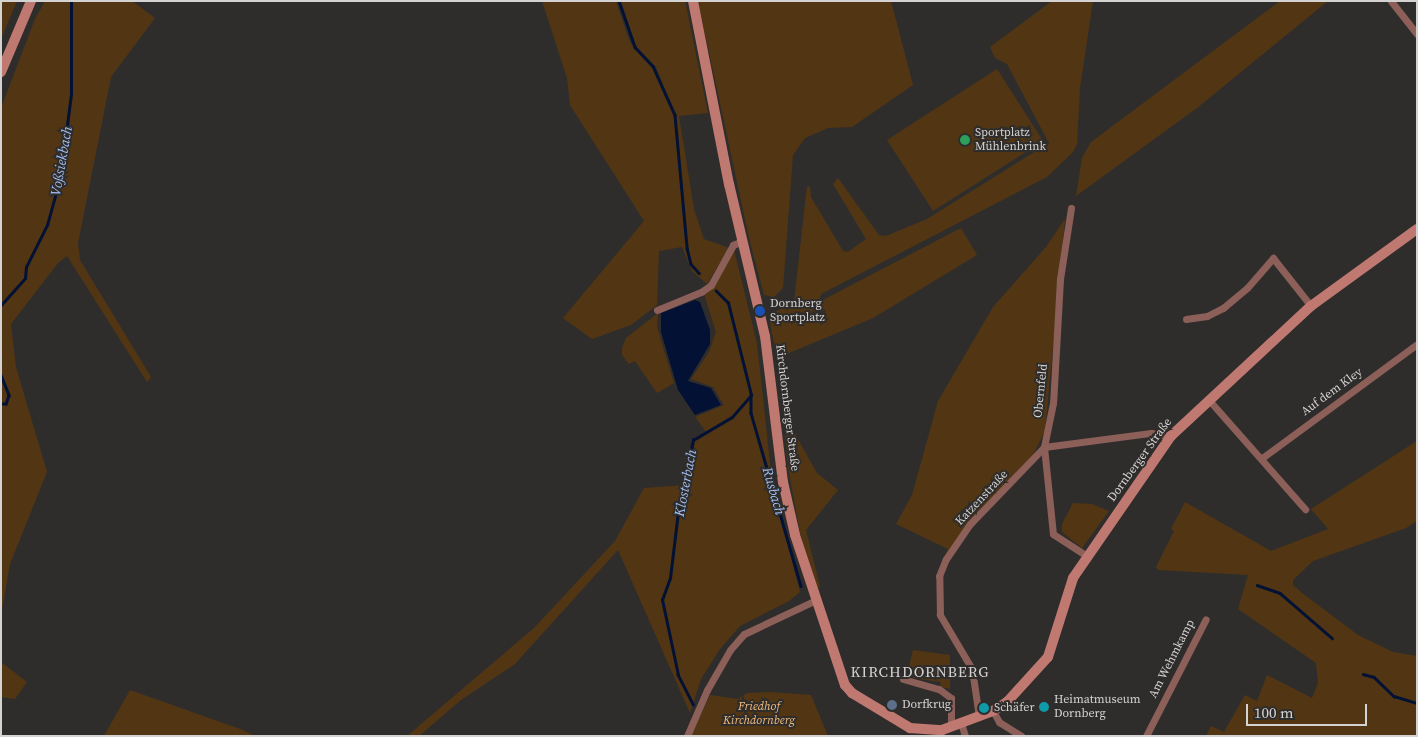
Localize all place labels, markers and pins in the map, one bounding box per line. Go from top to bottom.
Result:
place label: Sportplatz Mühlenbrink [975,126,1046,154]
marker: Sportplatz Mühlenbrink [959,134,971,146]
place label: Dornberg Sportplatz [770,297,825,325]
marker: Dornberg Sportplatz [754,305,766,317]
place label: Heimatmuseum Dornberg [1054,693,1141,721]
place label: Dorfkrug [902,698,951,712]
marker: Dorfkrug [886,699,898,711]
place label: Schäfer [994,701,1034,715]
marker: Heimatmuseum Dornberg [1038,701,1050,713]
marker: Schäfer [978,702,990,714]

